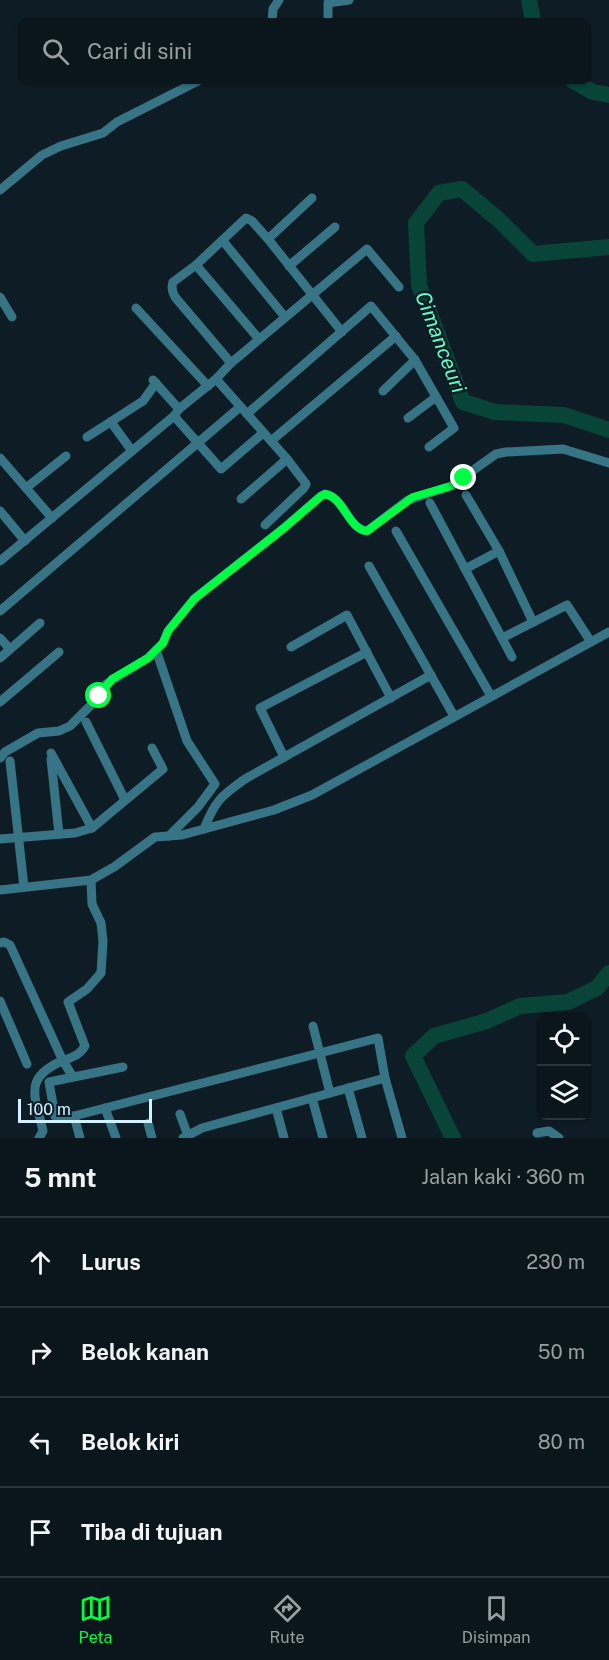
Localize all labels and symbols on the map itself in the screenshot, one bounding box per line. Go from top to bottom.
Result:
water label: Cimanceuri [410,288,472,396]
route end [450,464,476,490]
route start [85,682,111,708]
scale bar [18,1096,152,1124]

